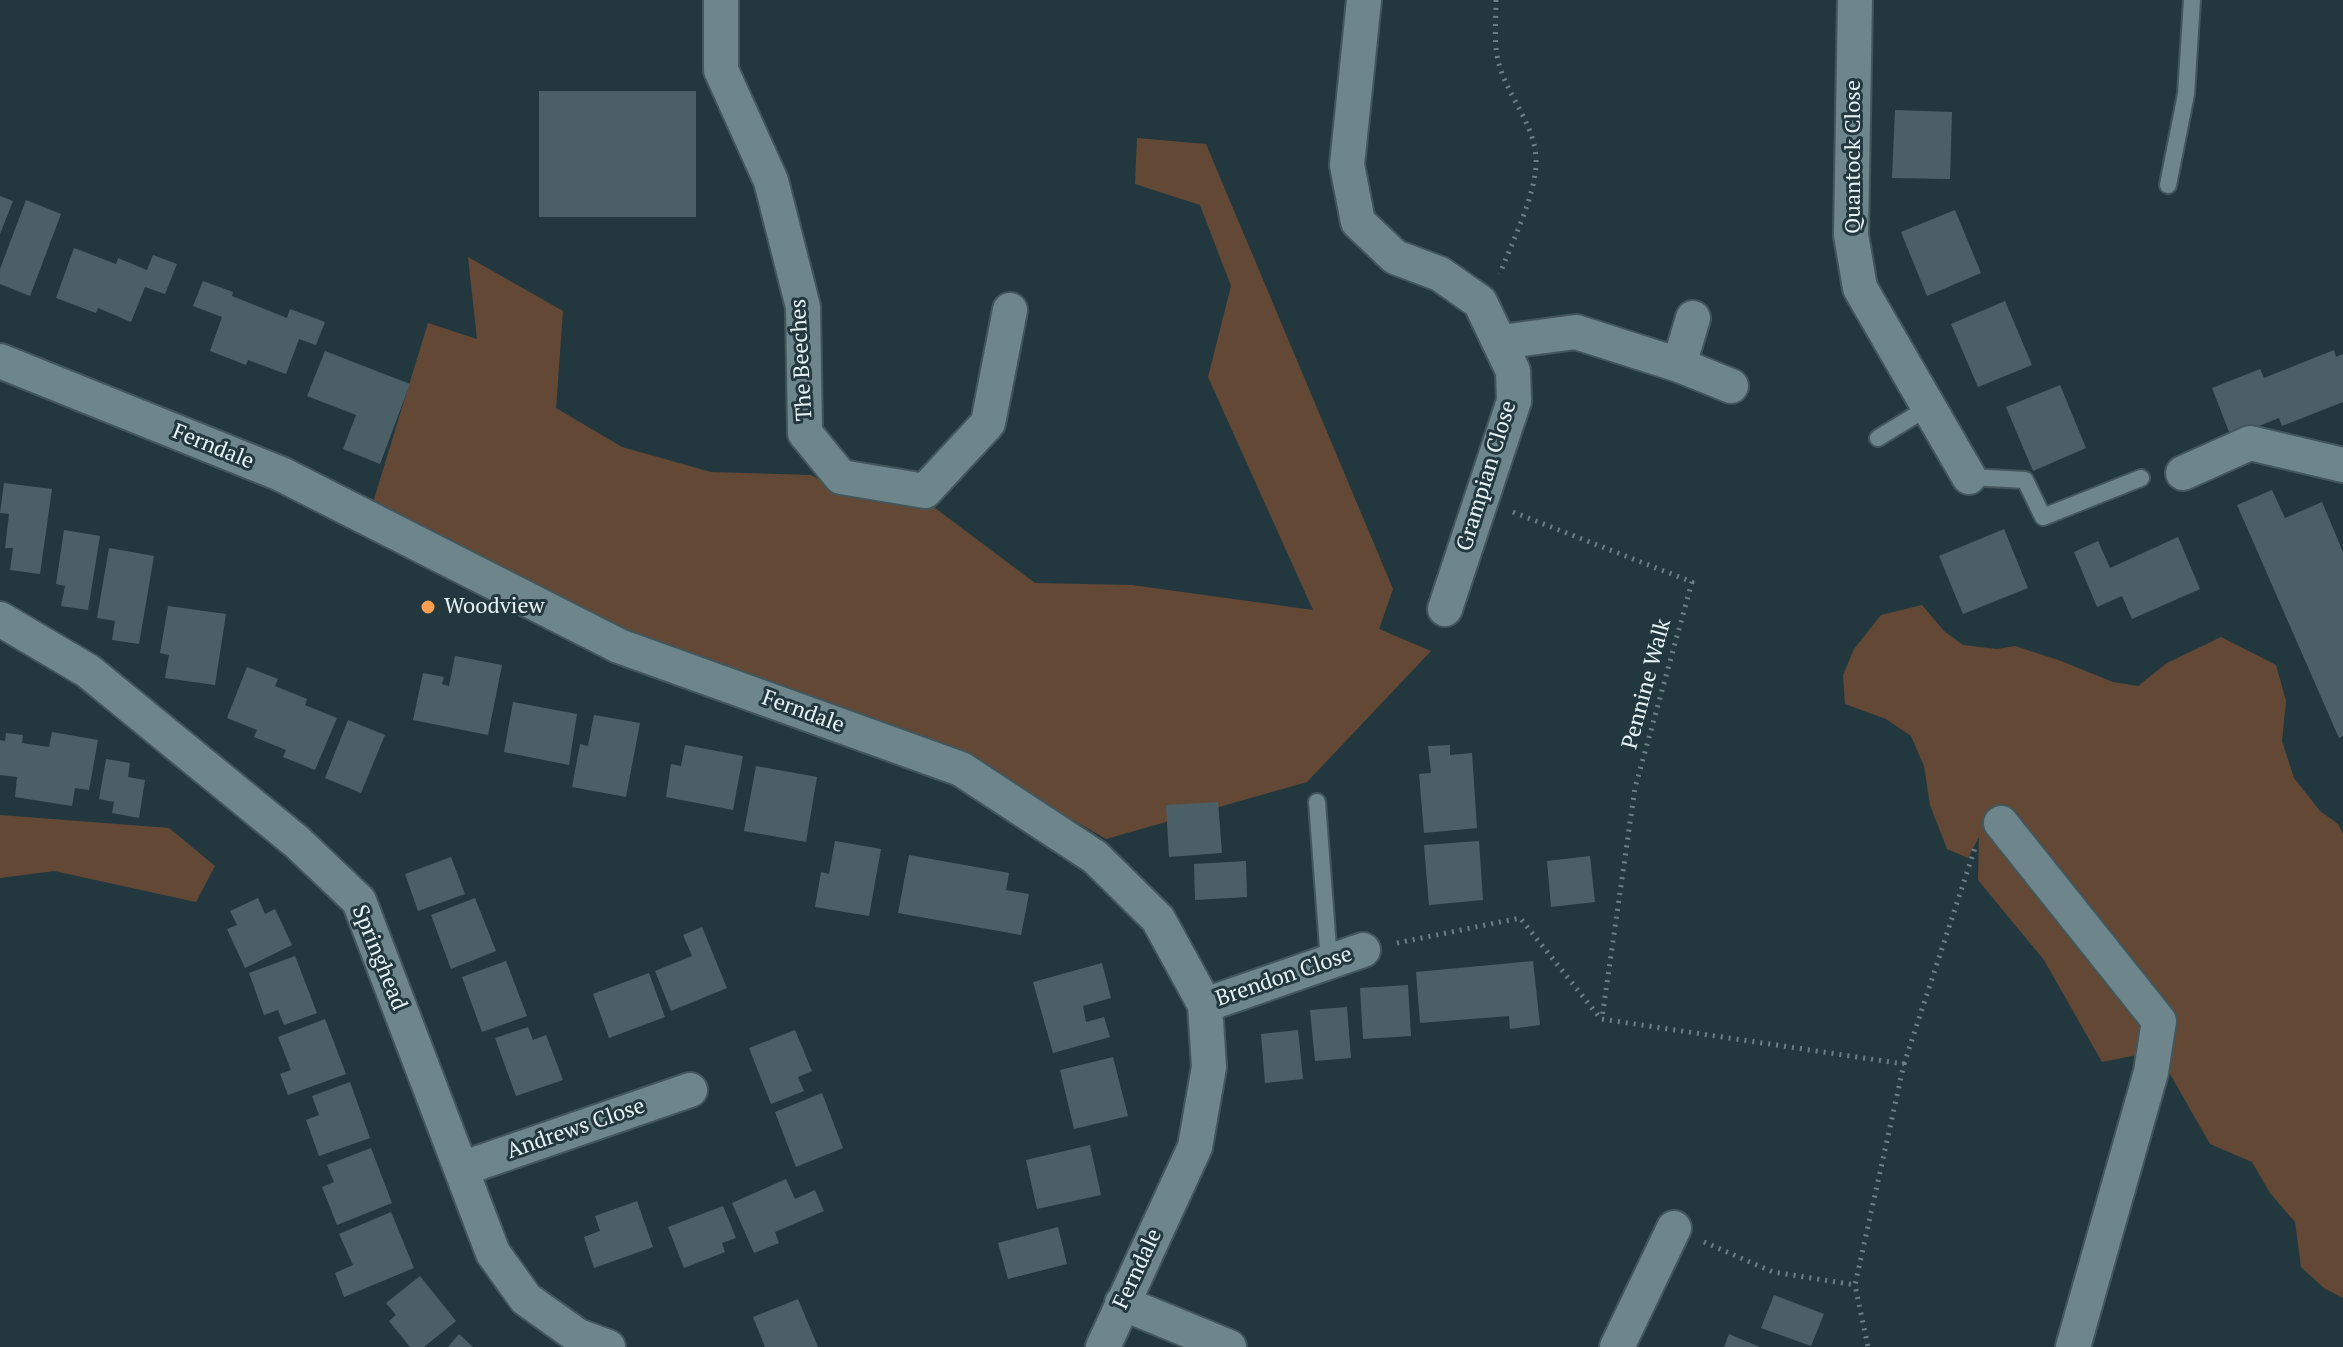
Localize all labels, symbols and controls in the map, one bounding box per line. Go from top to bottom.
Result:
street label: Quantock Close [1841,80,1867,234]
street label: The Beeches [786,298,818,422]
street label: Grampian Close [1452,398,1522,554]
street label: Ferndale [168,419,258,475]
place label: Woodview [444,594,544,620]
marker: Woodview [419,598,437,616]
street label: Pennine Walk [1617,616,1677,752]
street label: Ferndale [758,685,848,739]
street label: Springhead [346,901,412,1015]
street label: Brendon Close [1212,941,1356,1013]
street label: Andrews Close [504,1093,648,1165]
street label: Ferndale [1108,1225,1168,1313]

